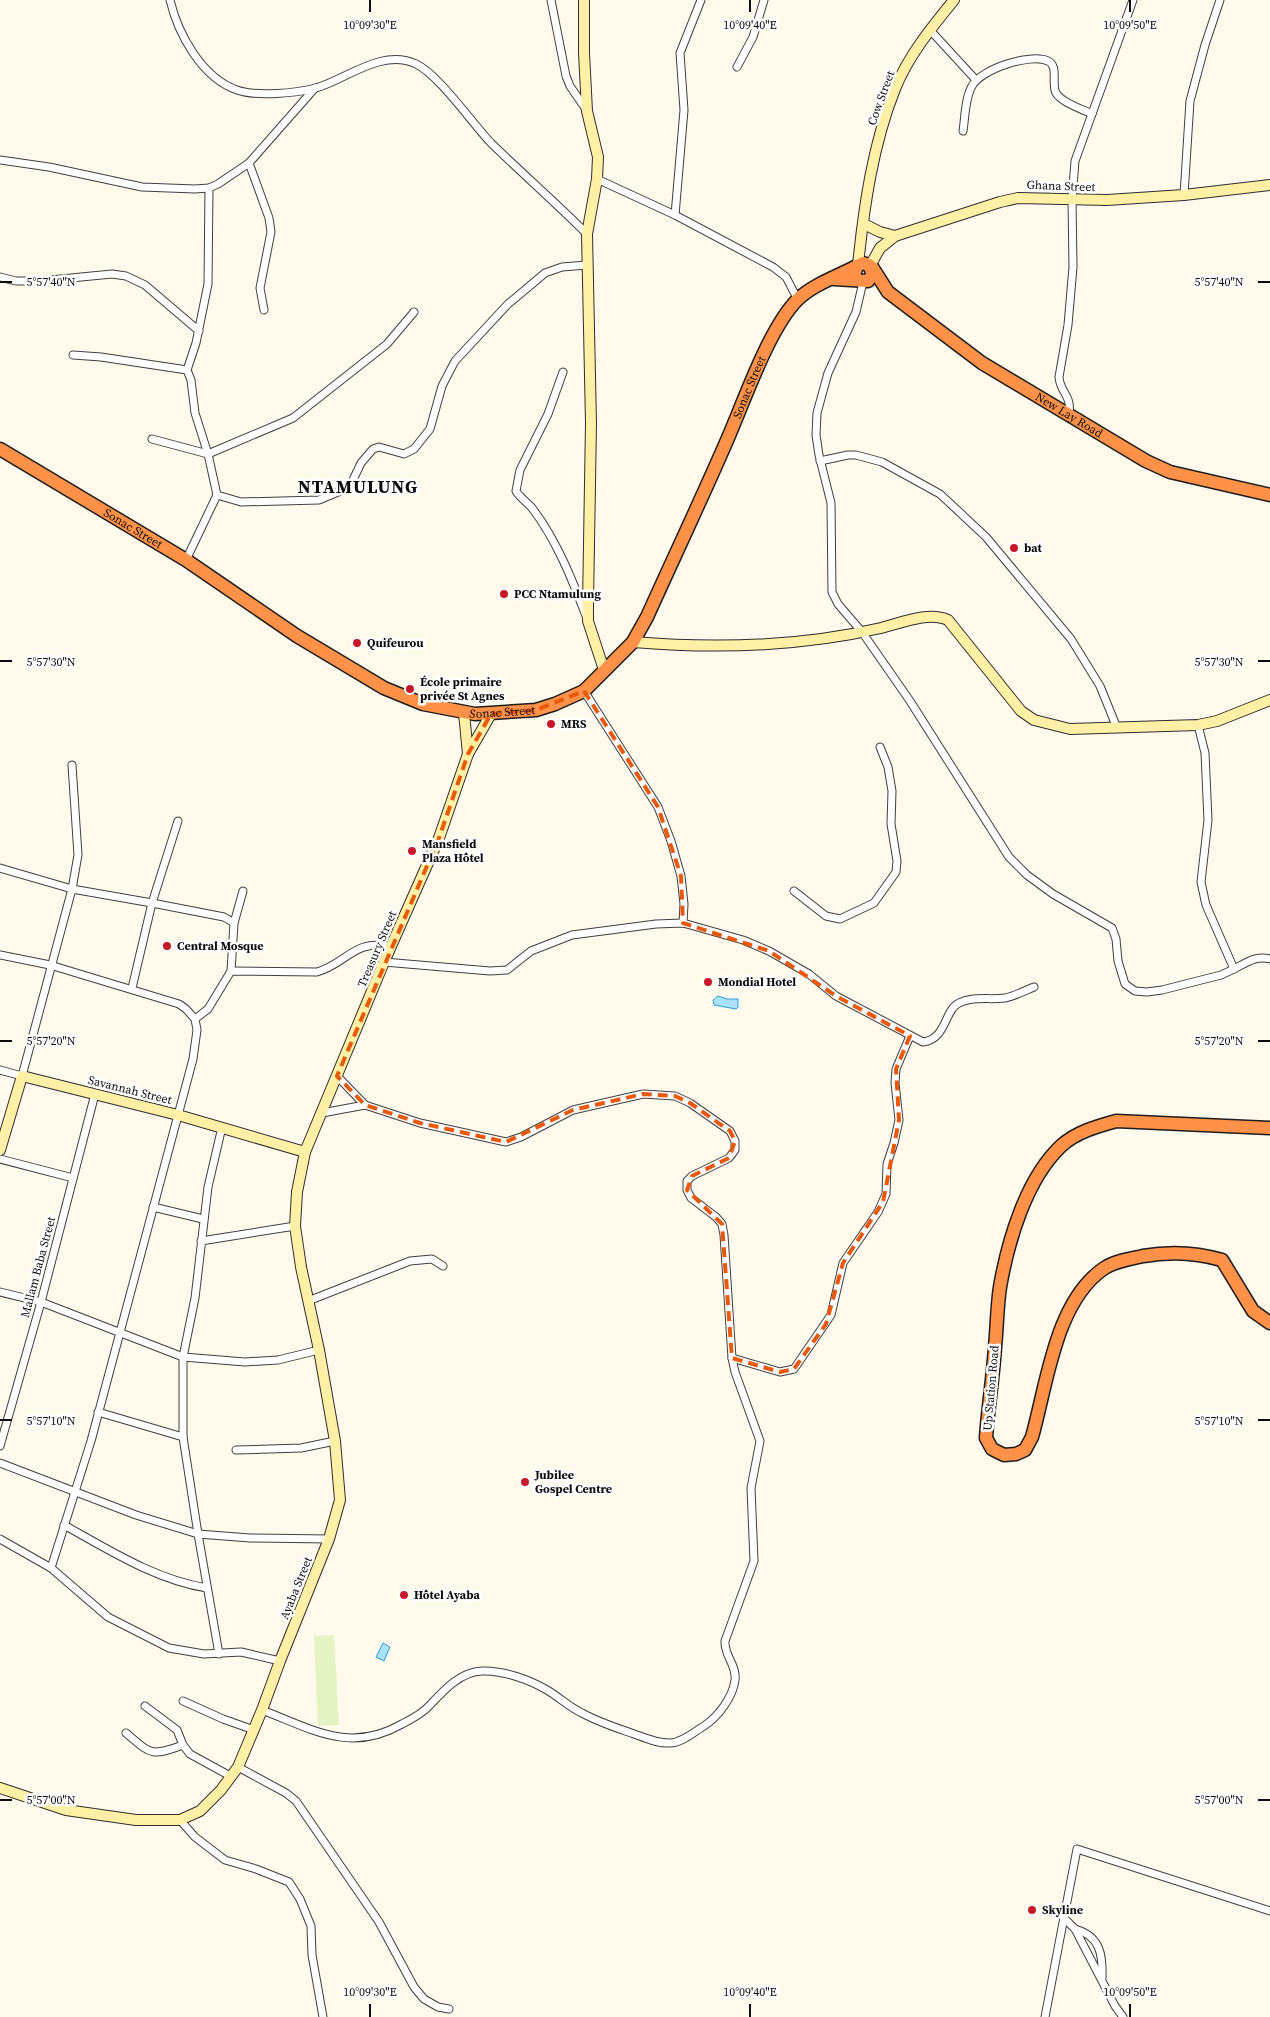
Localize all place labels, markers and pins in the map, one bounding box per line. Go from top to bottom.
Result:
place label: bat [1024,540,1043,556]
marker: bat [1008,542,1020,554]
place label: PCC Ntamulung [514,586,601,602]
marker: PCC Ntamulung [498,588,510,600]
place label: Quifeurou [367,635,424,651]
marker: Quifeurou [351,637,363,649]
place label: École primaire privée St Agnes [420,674,505,704]
marker: École primaire privée St Agnes [404,683,416,695]
place label: MRS [561,716,587,732]
marker: MRS [545,718,557,730]
place label: Mansfield Plaza Hôtel [422,836,484,866]
marker: Mansfield Plaza Hôtel [406,845,418,857]
place label: Central Mosque [177,938,264,954]
marker: Central Mosque [161,940,173,952]
place label: Mondial Hotel [718,974,796,990]
marker: Mondial Hotel [702,976,714,988]
place label: Jubilee Gospel Centre [534,1467,612,1497]
marker: Jubilee Gospel Centre [519,1476,531,1488]
place label: Hôtel Ayaba [414,1587,480,1603]
marker: Hôtel Ayaba [398,1589,410,1601]
place label: Skyline [1042,1902,1083,1918]
marker: Skyline [1026,1904,1038,1916]

